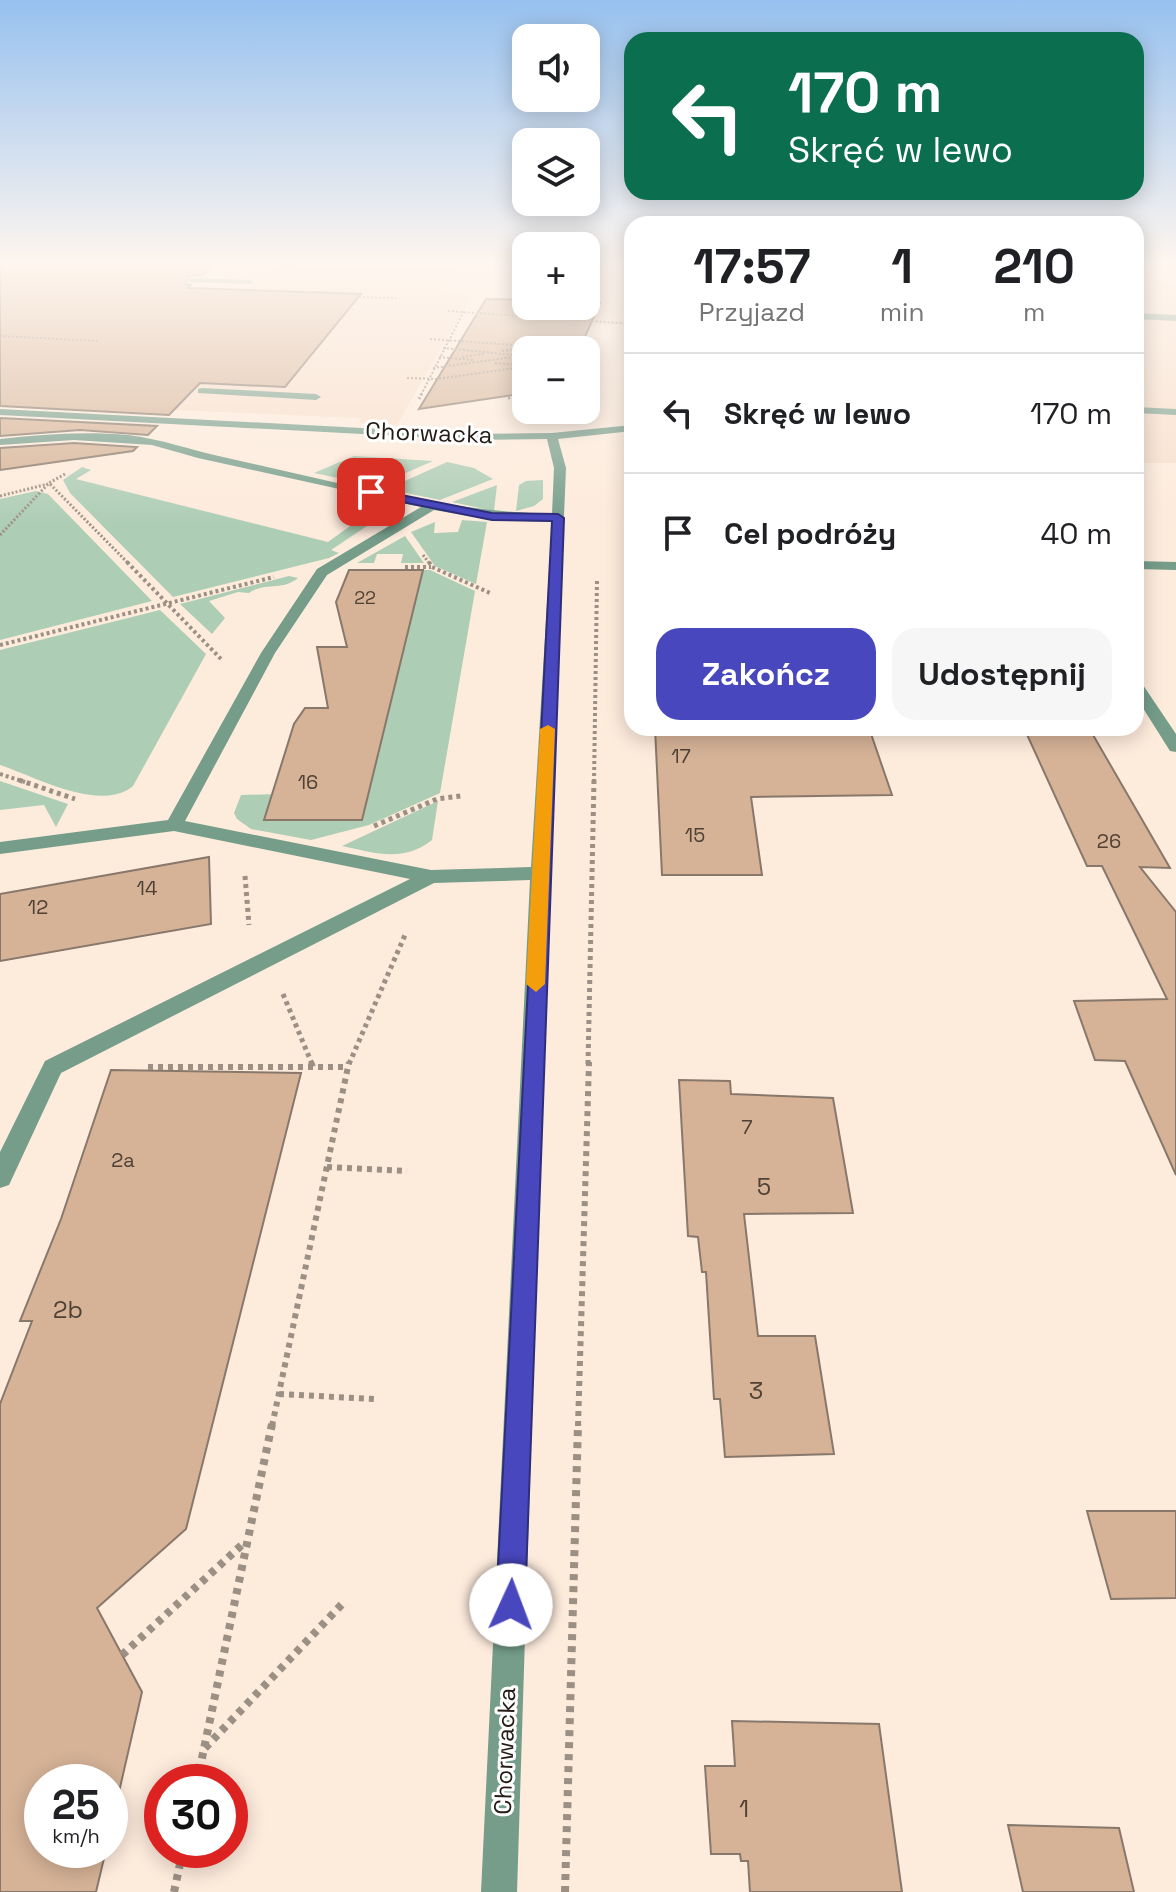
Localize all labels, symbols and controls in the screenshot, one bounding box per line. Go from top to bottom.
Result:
map controls [512,24,600,424]
button: sound [512,24,600,112]
text: 170 m [788,57,942,128]
icon: left [656,64,760,168]
text: Skręć w lewo [788,127,1013,173]
button: layers [512,128,600,216]
button: + [512,232,600,320]
text: 17:57 [693,236,811,297]
text: 1 [891,236,913,297]
text: 210 [994,236,1075,297]
text: Przyjazd [699,295,805,329]
text: min [880,295,924,329]
text: m [1023,295,1045,329]
button: − [512,336,600,424]
icon: left [656,391,700,435]
text: Skręć w lewo [724,394,911,433]
text: 170 m [1030,394,1112,433]
street label: Chorwacka [365,415,493,450]
pin [337,458,405,526]
icon: arrive [349,470,393,514]
icon: arrive [656,511,700,555]
text: Cel podróży [724,514,896,553]
text: 40 m [1041,514,1112,553]
house number: 22 [354,586,376,609]
button: Zakończ [656,628,876,720]
button: Udostępnij [892,628,1112,720]
house number: 17 [671,743,691,769]
house number: 16 [298,769,318,795]
house number: 15 [685,822,705,848]
house number: 26 [1097,828,1121,854]
house number: 14 [137,875,157,901]
house number: 12 [28,894,48,920]
house number: 7 [741,1114,753,1140]
house number: 2a [111,1147,135,1173]
house number: 5 [757,1171,771,1202]
house number: 2b [53,1294,83,1325]
house number: 3 [749,1375,763,1406]
position arrow [469,1563,553,1647]
street label: Chorwacka [487,1687,522,1815]
speed limit sign: 30 [144,1764,248,1868]
text: 25 [52,1780,100,1831]
house number: 1 [739,1793,749,1824]
text: km/h [52,1823,100,1849]

